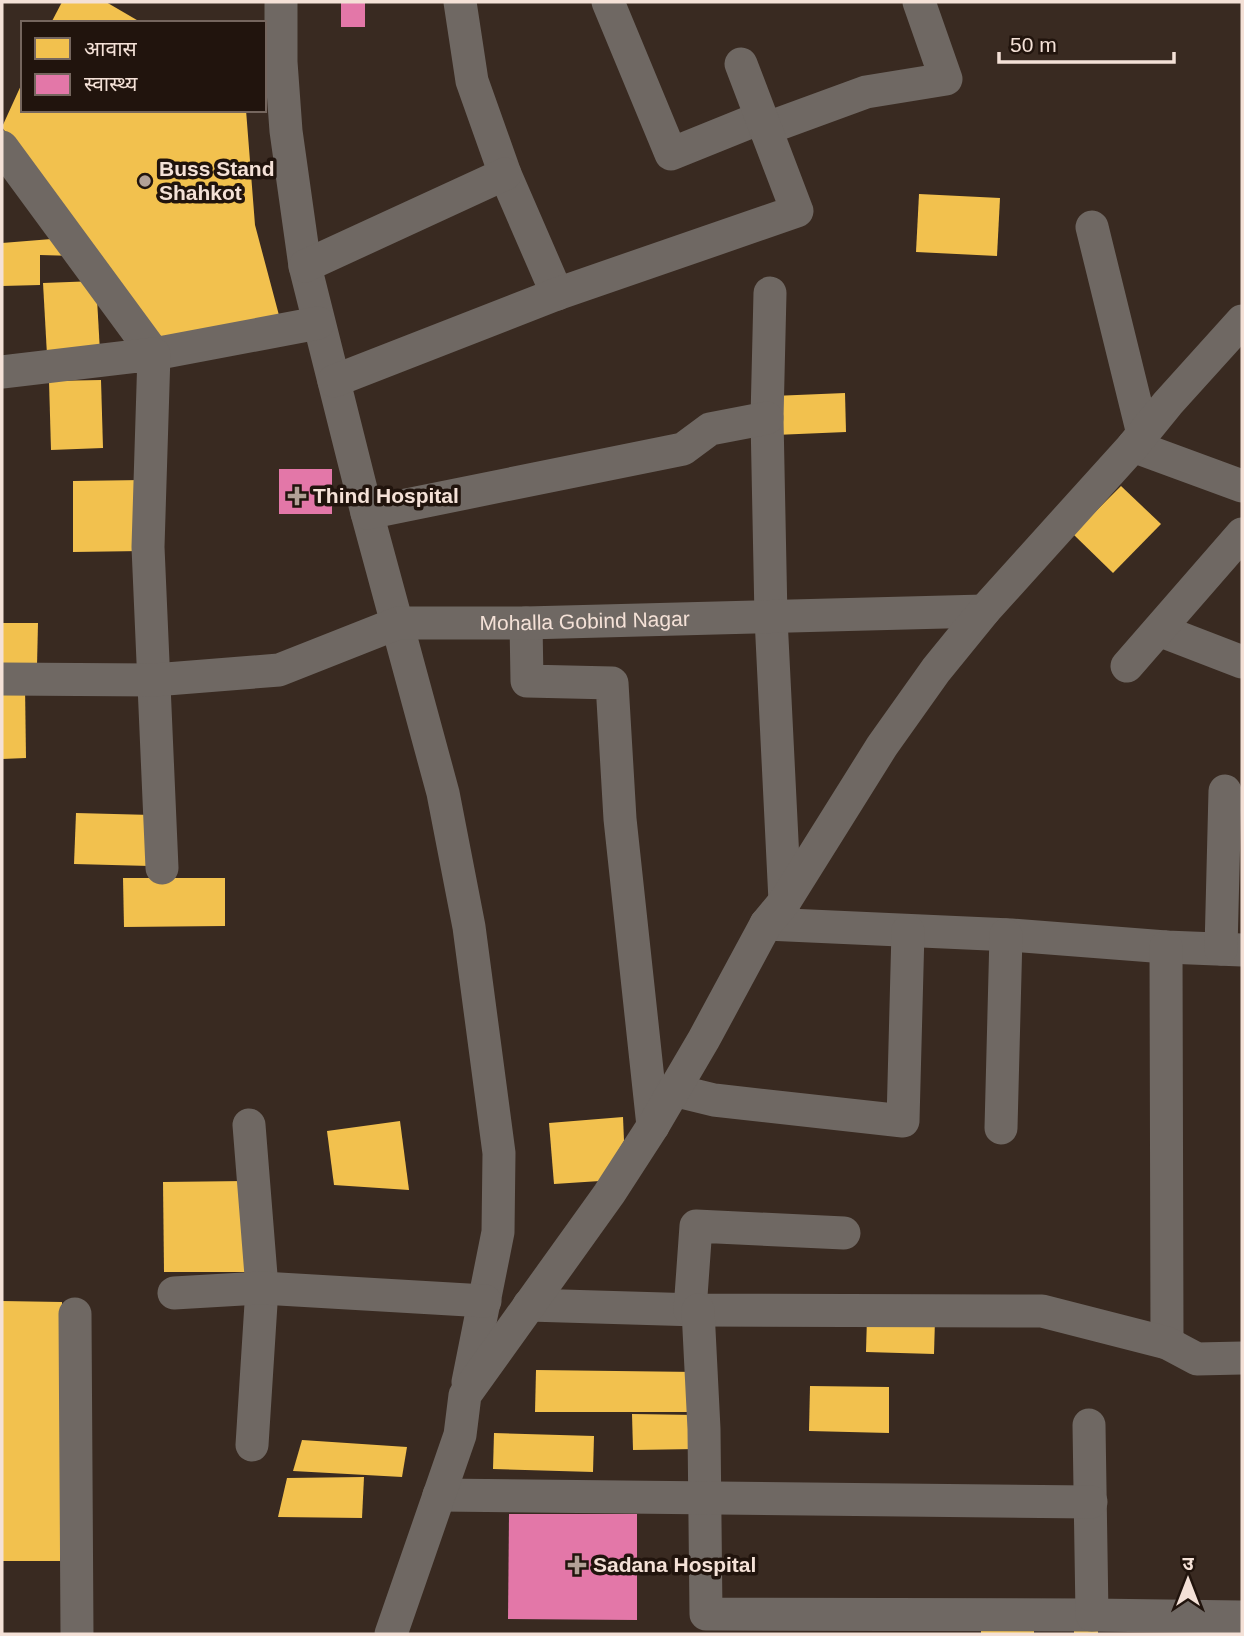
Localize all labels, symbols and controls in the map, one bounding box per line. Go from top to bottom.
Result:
legend [21,21,266,112]
scale bar [999,21,1174,65]
text: 50 m [1010,33,1057,56]
text: आवास [84,37,138,60]
text: स्वास्थ्य [84,72,138,95]
place label: Buss Stand Shahkot [159,157,275,204]
marker: Buss Stand Shahkot [137,173,153,189]
place label: Thind Hospital [313,484,459,507]
marker: Thind Hospital [287,486,307,506]
street label: Mohalla Gobind Nagar [480,607,690,634]
north arrow [1153,1545,1223,1615]
place label: Sadana Hospital [593,1553,756,1576]
text: उ [1182,1553,1194,1574]
marker: Sadana Hospital [567,1555,587,1575]

